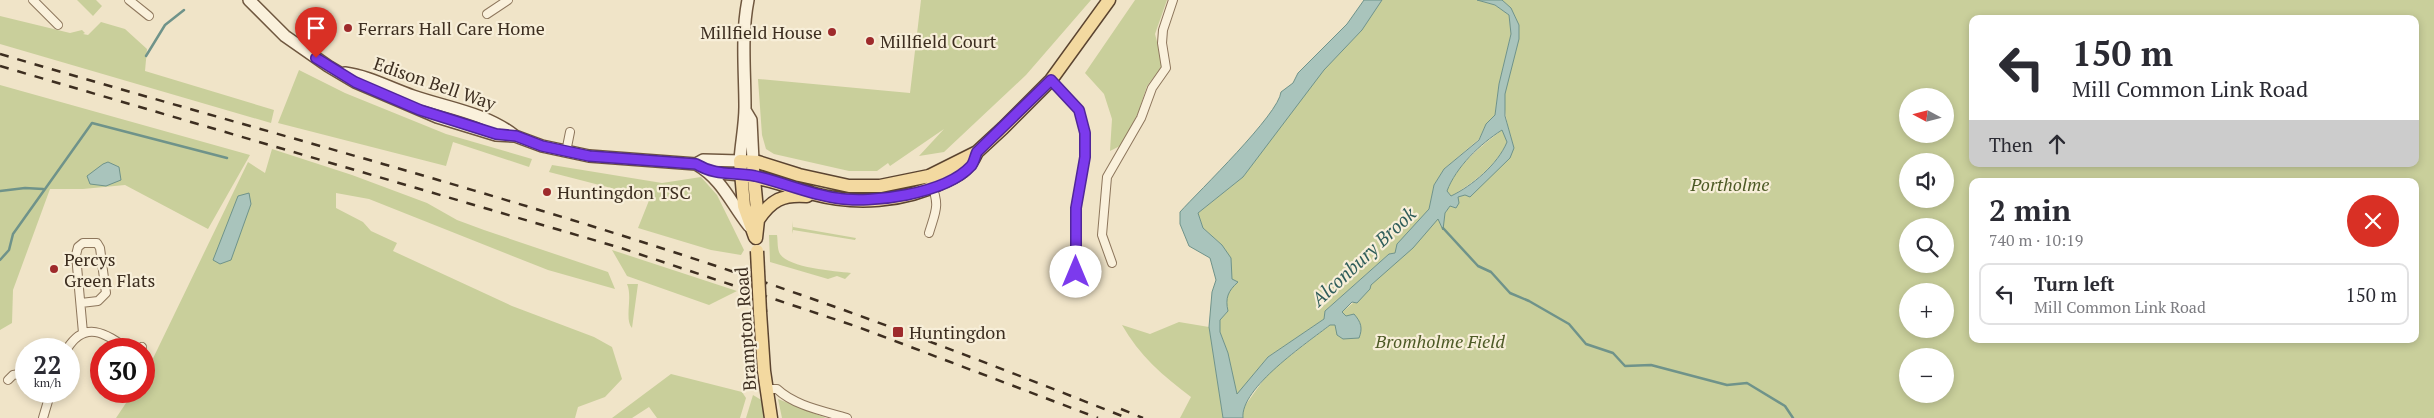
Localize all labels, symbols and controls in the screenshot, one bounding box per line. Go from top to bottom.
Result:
pin [295,7,337,58]
icon: arrive [302,14,330,42]
place label: Ferrars Hall Care Home [358,16,545,40]
place label: Millfield House [700,20,822,44]
marker: Ferrars Hall Care Home [342,22,354,34]
marker: Millfield House [826,26,838,38]
place label: Millfield Court [880,29,997,53]
text: 150 m [2072,30,2173,76]
marker: Millfield Court [864,35,876,47]
icon: left [1989,35,2054,100]
street label: Edison Bell Way [371,51,500,115]
text: Mill Common Link Road [2072,74,2308,103]
north arrow [1899,88,1954,142]
map controls [1899,88,1954,403]
icon: ahead [2043,130,2071,158]
text: Then [1989,132,2033,157]
button: sound [1899,153,1954,208]
park label: Portholme [1690,172,1769,196]
place label: Huntingdon TSC [557,180,691,204]
marker: Huntingdon TSC [541,186,553,198]
text: 2 min [1989,190,2071,230]
button: close [2347,195,2399,247]
water label: Alconbury Brook [1305,200,1421,312]
button: search [1899,218,1954,273]
text: 740 m · 10:19 [1989,229,2083,251]
position arrow [1049,245,1101,297]
place label: Percys Green Flats [64,247,155,292]
marker: Percys Green Flats [48,263,60,275]
street label: Brampton Road [729,266,761,392]
text: Turn left [2034,271,2115,296]
icon: left [1991,280,2019,308]
text: 150 m [2346,282,2397,307]
button: + [1899,283,1954,338]
text: Mill Common Link Road [2034,296,2206,318]
place label: Huntingdon [909,320,1006,344]
marker: Huntingdon [891,325,905,339]
park label: Bromholme Field [1374,329,1505,353]
speed limit sign: 30 [90,338,155,403]
text: 22 [33,348,62,381]
button: − [1899,348,1954,403]
text: km/h [34,375,61,390]

